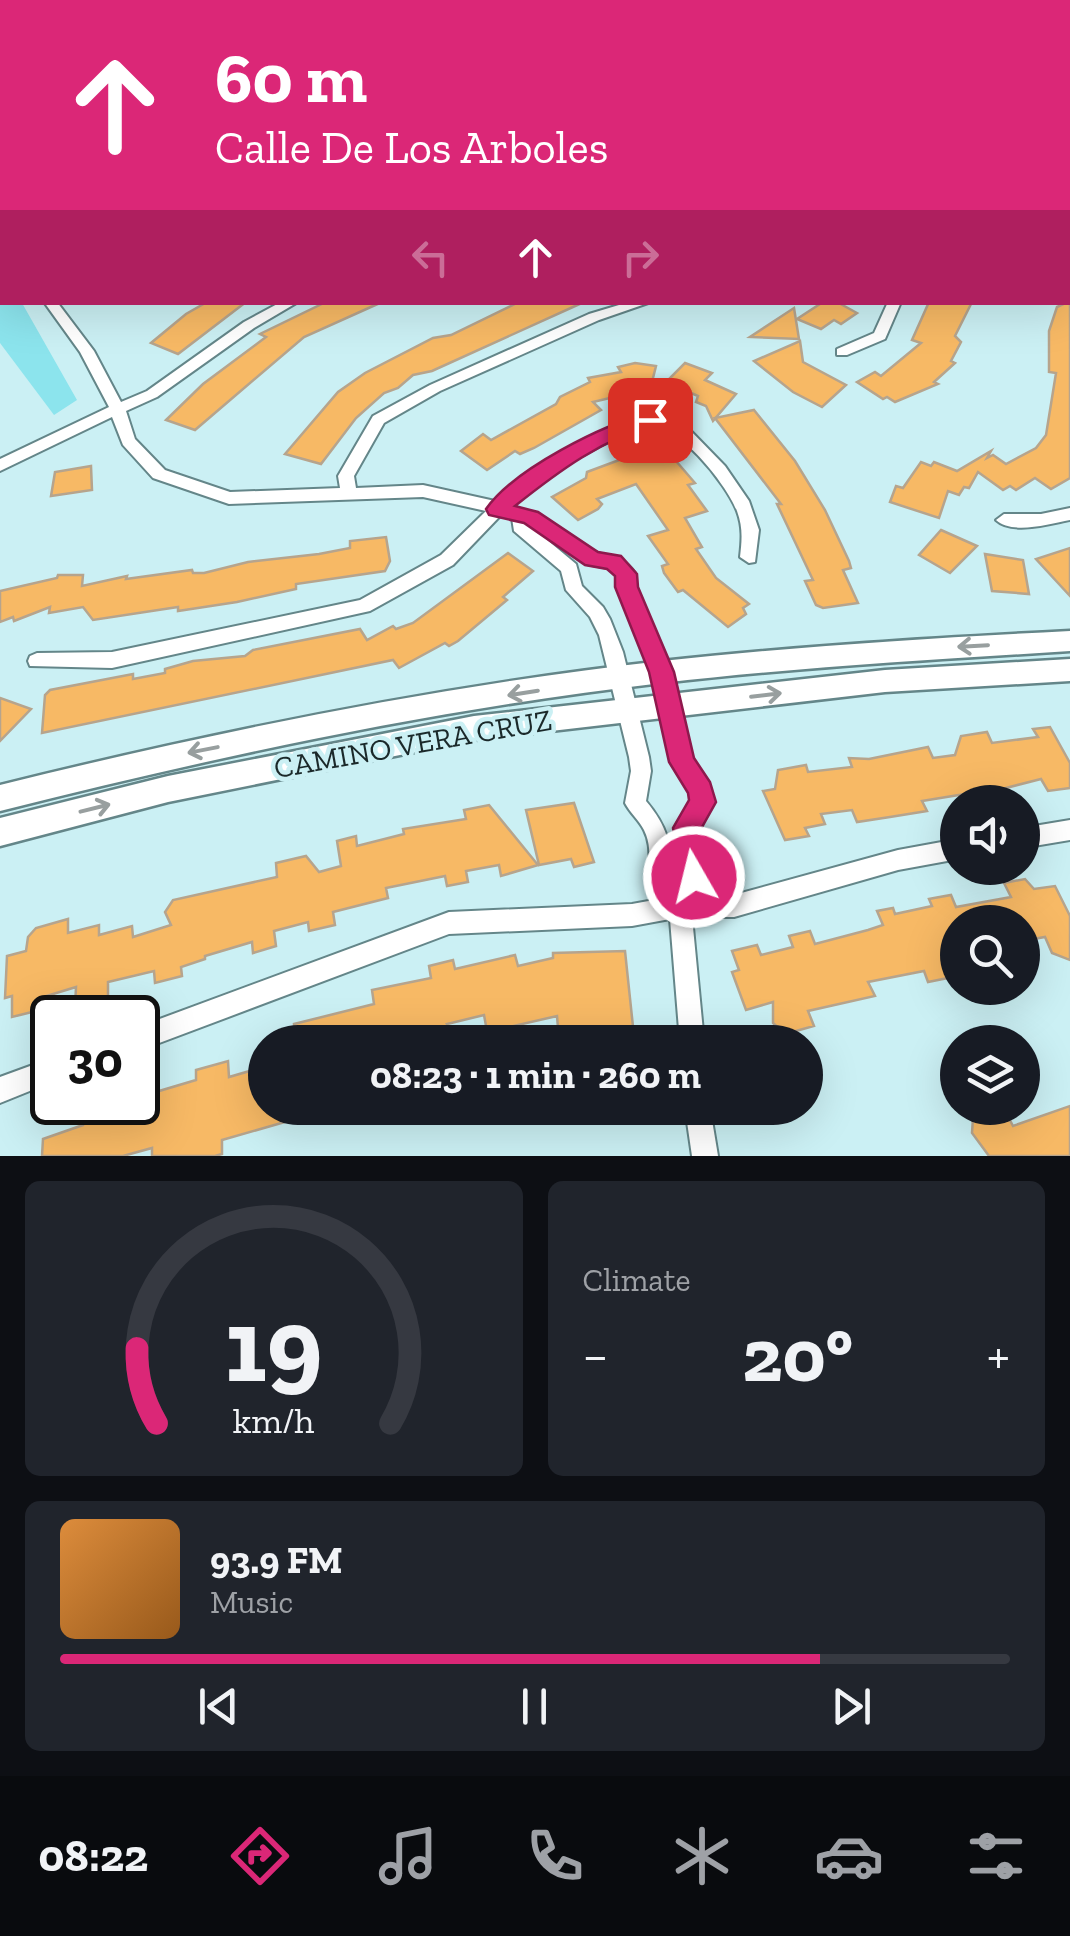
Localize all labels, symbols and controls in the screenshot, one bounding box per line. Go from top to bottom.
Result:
text: 60 m [215,36,367,120]
icon: ahead [50,40,180,170]
text: Calle De Los Arboles [215,121,608,175]
icon: left [403,230,458,285]
icon: ahead [508,230,563,285]
icon: right [613,230,668,285]
pin [608,378,693,463]
icon: arrive [623,393,678,448]
one-way arrow [957,637,989,656]
one-way arrow [508,685,540,703]
one-way arrow [749,685,782,704]
street label: CAMINO VERA CRUZ [271,702,555,786]
one-way arrow [188,742,220,761]
map controls [940,785,1040,1125]
button: sound [940,785,1040,885]
one-way arrow [78,798,110,816]
position arrow [642,825,746,929]
button: search [940,905,1040,1005]
speed limit sign: 30 [30,995,160,1125]
button: layers [940,1025,1040,1125]
text: 08:23 · 1 min · 260 m [370,1052,701,1098]
text: Climate [583,1261,691,1299]
text: 19 [225,1283,323,1408]
text: 20° [742,1310,853,1400]
text: − [583,1322,608,1388]
text: + [987,1322,1010,1388]
text: km/h [233,1399,315,1442]
text: 93.9 FM [210,1537,342,1583]
text: Music [210,1583,293,1621]
icon: previous [191,1679,246,1734]
icon: pause [507,1679,562,1734]
icon: next [824,1679,879,1734]
icon: directions [225,1821,295,1891]
icon: music [373,1821,443,1891]
icon: phone [520,1821,590,1891]
icon: climate [667,1821,737,1891]
icon: car [814,1821,884,1891]
icon: filters [961,1821,1031,1891]
text: 08:22 [39,1829,148,1883]

